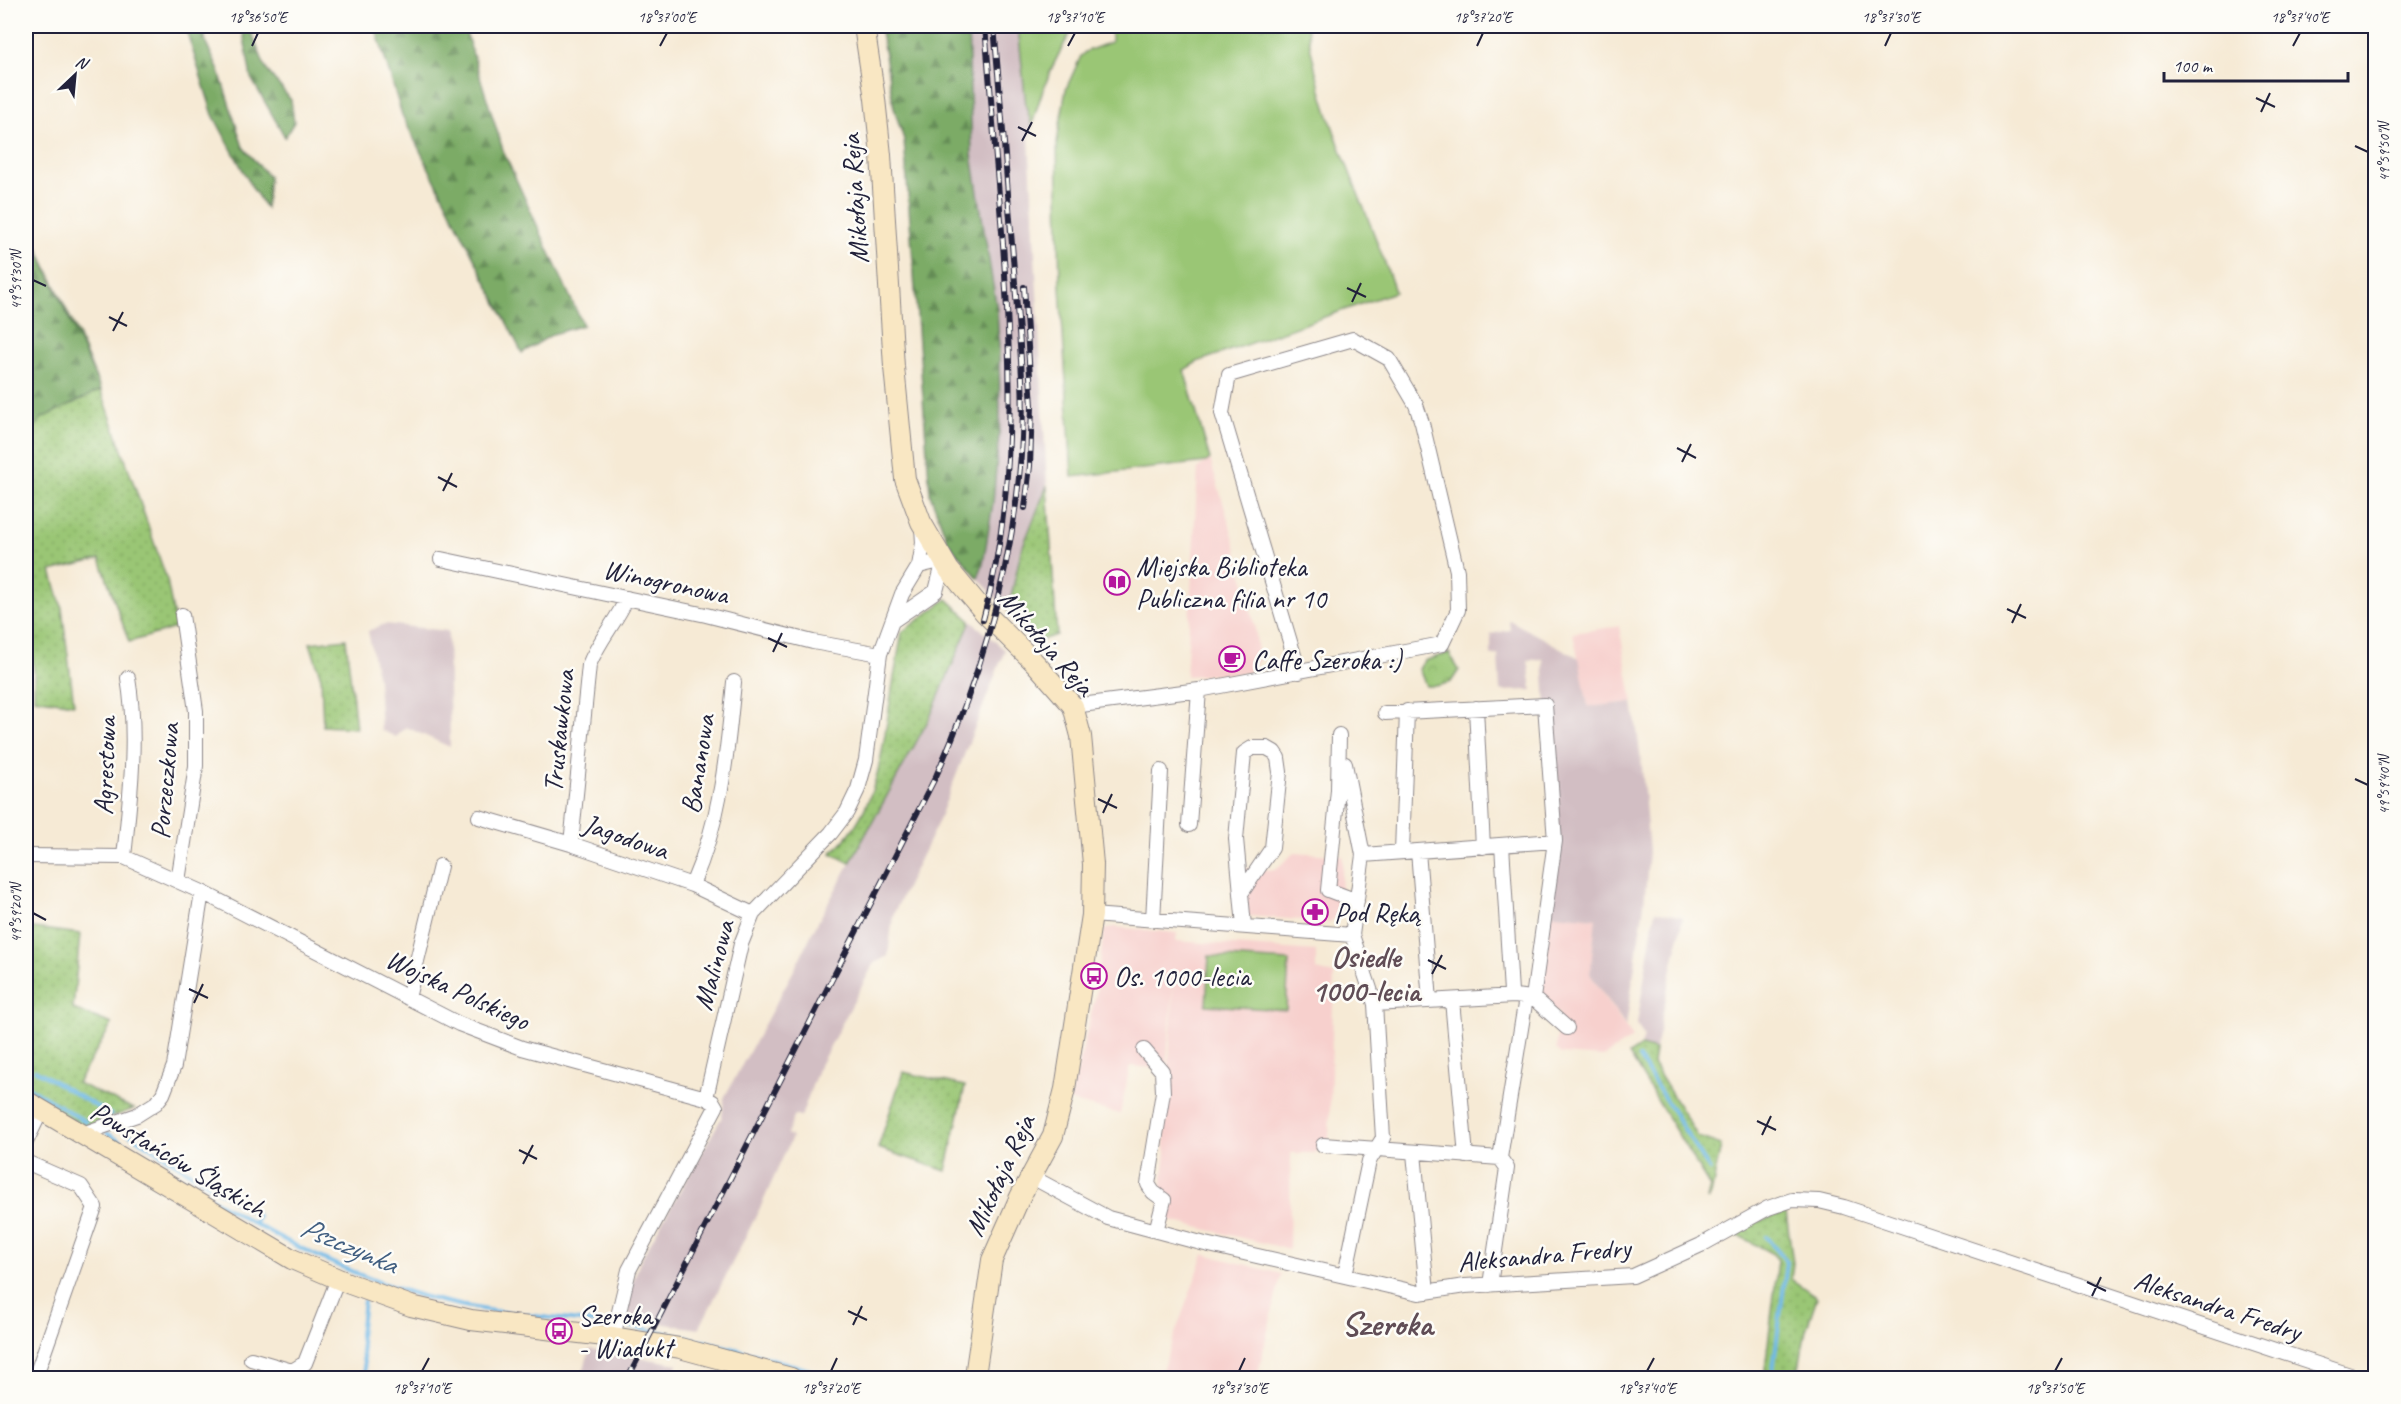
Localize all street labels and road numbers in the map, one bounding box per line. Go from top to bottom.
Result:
street label: Mikołaja Reja [832,131,876,265]
street label: Winogronowa [600,551,733,612]
street label: Mikołaja Reja [991,582,1104,704]
street label: Truskawkowa [535,666,583,794]
street label: Bananowa [672,710,723,816]
street label: Agrestowa [85,714,124,816]
street label: Porzeczkowa [142,720,187,840]
street label: Jagodowa [577,805,675,868]
street label: Malinowa [685,915,743,1014]
street label: Wojska Polskiego [381,941,537,1039]
street label: Powstańców Śląskich [84,1093,275,1227]
street label: Mikołaja Reja [956,1107,1043,1241]
street label: Aleksandra Fredry [1456,1229,1634,1279]
street label: Aleksandra Fredry [2130,1262,2308,1350]

